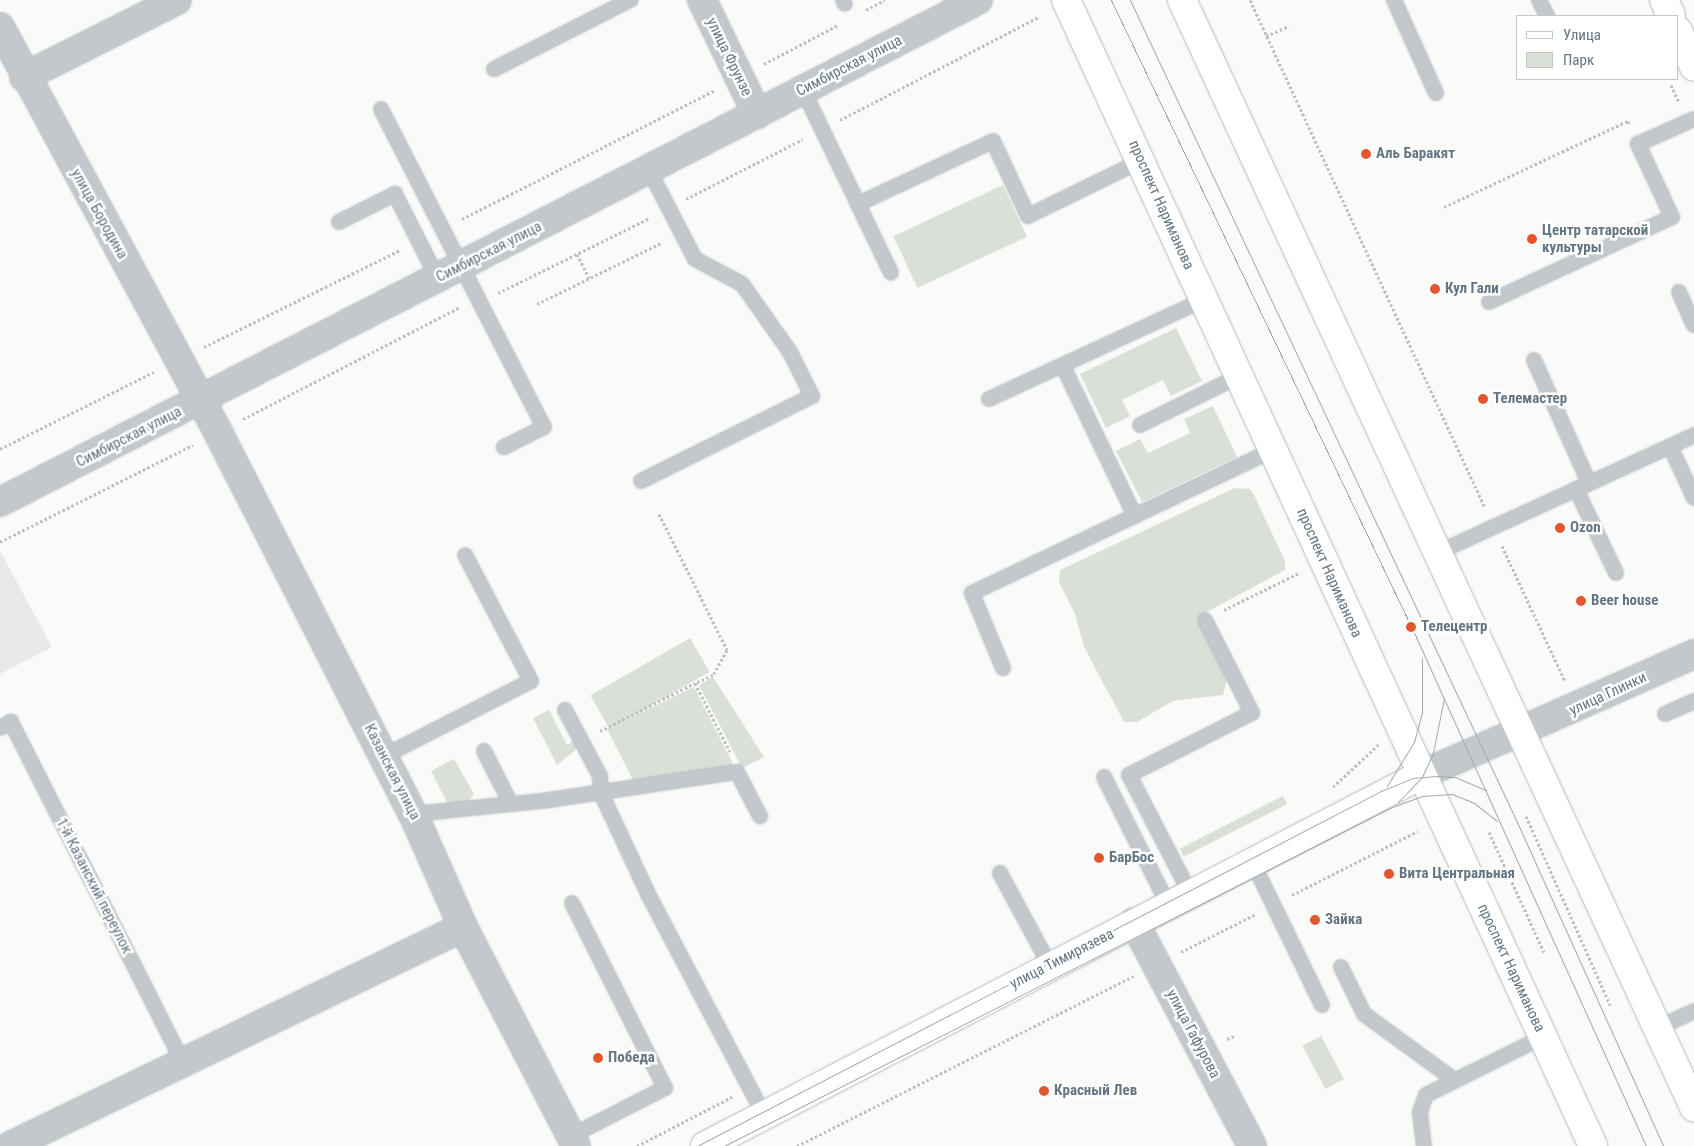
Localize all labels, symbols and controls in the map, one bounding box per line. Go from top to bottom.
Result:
street label: улица Фрунзе [702,15,756,99]
legend [1516,15,1679,80]
text: Улица [1563,26,1601,44]
street label: Симбирская улица [793,32,905,100]
text: Парк [1563,51,1594,69]
street label: проспект Нариманова [1124,138,1198,272]
place label: Аль Баракят [1376,145,1455,163]
marker: Аль Баракят [1360,148,1372,160]
street label: улица Бородина [67,166,131,262]
street label: Симбирская улица [433,218,545,286]
place label: Центр татарской культуры [1542,221,1648,256]
marker: Центр татарской культуры [1526,233,1538,245]
place label: Кул Гали [1445,280,1499,298]
marker: Кул Гали [1429,283,1441,295]
place label: Телемастер [1493,390,1567,408]
marker: Телемастер [1477,393,1489,405]
street label: Симбирская улица [73,403,185,471]
street label: проспект Нариманова [1292,506,1366,640]
place label: Ozon [1570,519,1601,537]
marker: Ozon [1554,522,1566,534]
place label: Beer house [1591,592,1658,610]
marker: Beer house [1575,595,1587,607]
place label: Телецентр [1421,618,1487,636]
marker: Телецентр [1405,621,1417,633]
street label: улица Глинки [1567,668,1649,720]
street label: Казанская улица [360,721,424,823]
street label: 1-й Казанский переулок [52,815,136,957]
place label: БарБос [1109,849,1154,867]
marker: БарБос [1093,852,1105,864]
place label: Вита Центральная [1399,865,1515,883]
marker: Вита Центральная [1383,868,1395,880]
street label: проспект Нариманова [1473,901,1549,1035]
place label: Зайка [1325,911,1362,929]
marker: Зайка [1309,914,1321,926]
street label: улица Тимирязева [1007,925,1117,993]
street label: улица Гафурова [1162,987,1224,1081]
place label: Победа [608,1049,655,1067]
marker: Победа [592,1052,604,1064]
place label: Красный Лев [1054,1082,1137,1100]
marker: Красный Лев [1038,1085,1050,1097]

